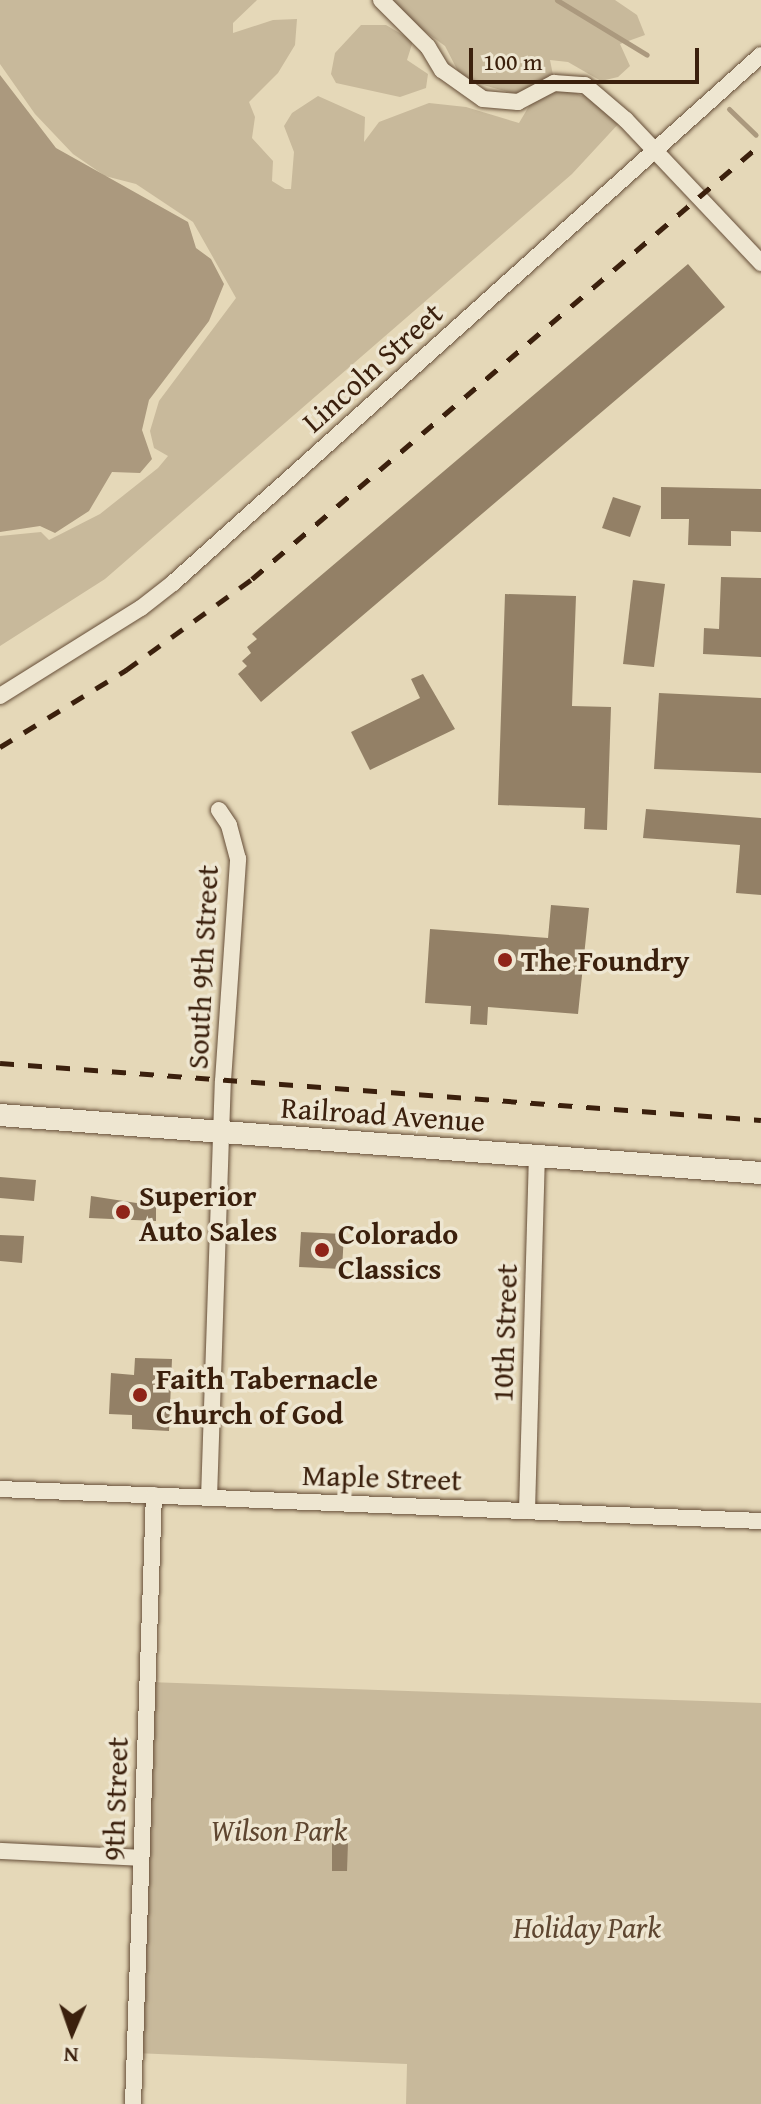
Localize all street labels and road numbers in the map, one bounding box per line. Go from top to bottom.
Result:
street label: Lincoln Street [294,295,450,439]
street label: South 9th Street [179,864,225,1070]
street label: Railroad Avenue [280,1089,486,1139]
street label: 10th Street [484,1263,524,1403]
street label: Maple Street [301,1456,463,1498]
street label: 9th Street [95,1736,135,1862]

